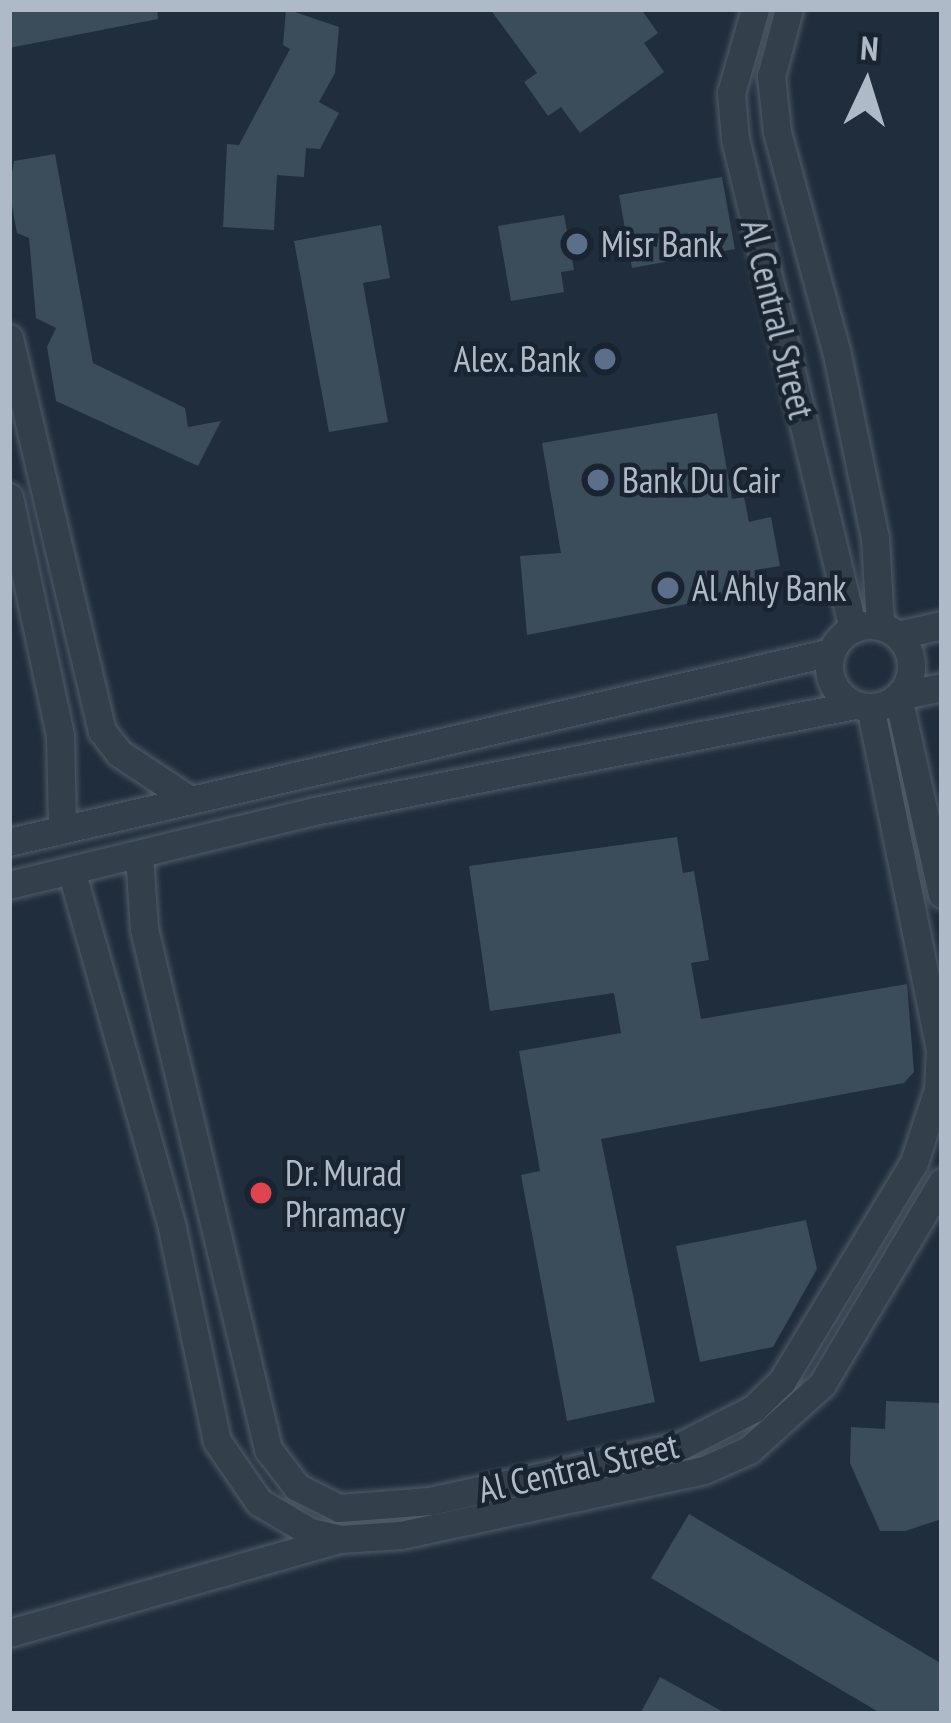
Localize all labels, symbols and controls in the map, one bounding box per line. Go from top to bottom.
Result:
north arrow [807,24,927,144]
text: N [859,26,880,70]
street label: Al Central Street [732,215,824,423]
place label: Misr Bank [601,222,723,266]
marker: Misr Bank [564,231,590,257]
place label: Alex. Bank [451,337,581,381]
marker: Alex. Bank [592,346,618,372]
place label: Bank Du Cair [622,458,781,502]
marker: Bank Du Cair [585,467,611,493]
place label: Al Ahly Bank [692,566,849,610]
marker: Al Ahly Bank [655,575,681,601]
place label: Dr. Murad Phramacy [285,1150,405,1235]
marker: Dr. Murad Phramacy [248,1180,274,1206]
street label: Al Central Street [474,1423,682,1511]

